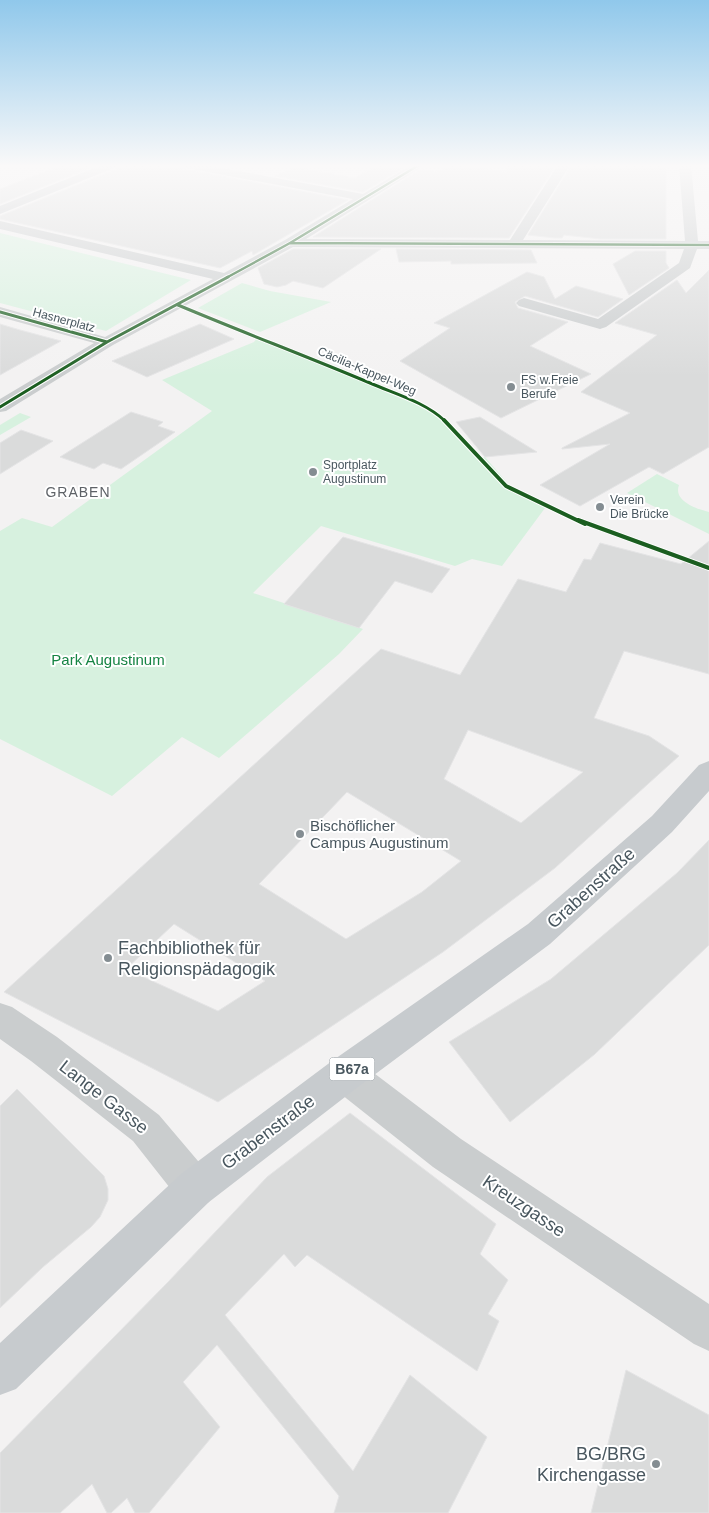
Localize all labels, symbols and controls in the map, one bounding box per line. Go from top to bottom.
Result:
street label: Hasnerplatz [31,305,97,335]
street label: Cäcilia-Kappel-Weg [316,344,418,398]
place label: FS w.Freie Berufe [521,373,579,401]
marker: FS w.Freie Berufe [505,381,517,393]
place label: Sportplatz Augustinum [323,458,386,486]
marker: Sportplatz Augustinum [307,466,319,478]
district label: GRABEN [45,484,111,500]
place label: Verein Die Brücke [610,493,669,521]
marker: Verein Die Brücke [594,501,606,513]
park label: Park Augustinum [51,651,165,668]
place label: Bischöflicher Campus Augustinum [310,817,448,851]
marker: Bischöflicher Campus Augustinum [294,828,306,840]
street label: Grabenstraße [543,843,639,933]
place label: Fachbibliothek für Religionspädagogik [118,938,276,979]
marker: Fachbibliothek für Religionspädagogik [102,952,114,964]
street label: Lange Gasse [56,1056,152,1138]
road number: B67a [330,1058,374,1080]
street label: Grabenstraße [218,1091,318,1173]
street label: Kreuzgasse [479,1171,569,1241]
place label: BG/BRG Kirchengasse [537,1444,646,1485]
marker: BG/BRG Kirchengasse [650,1458,662,1470]

